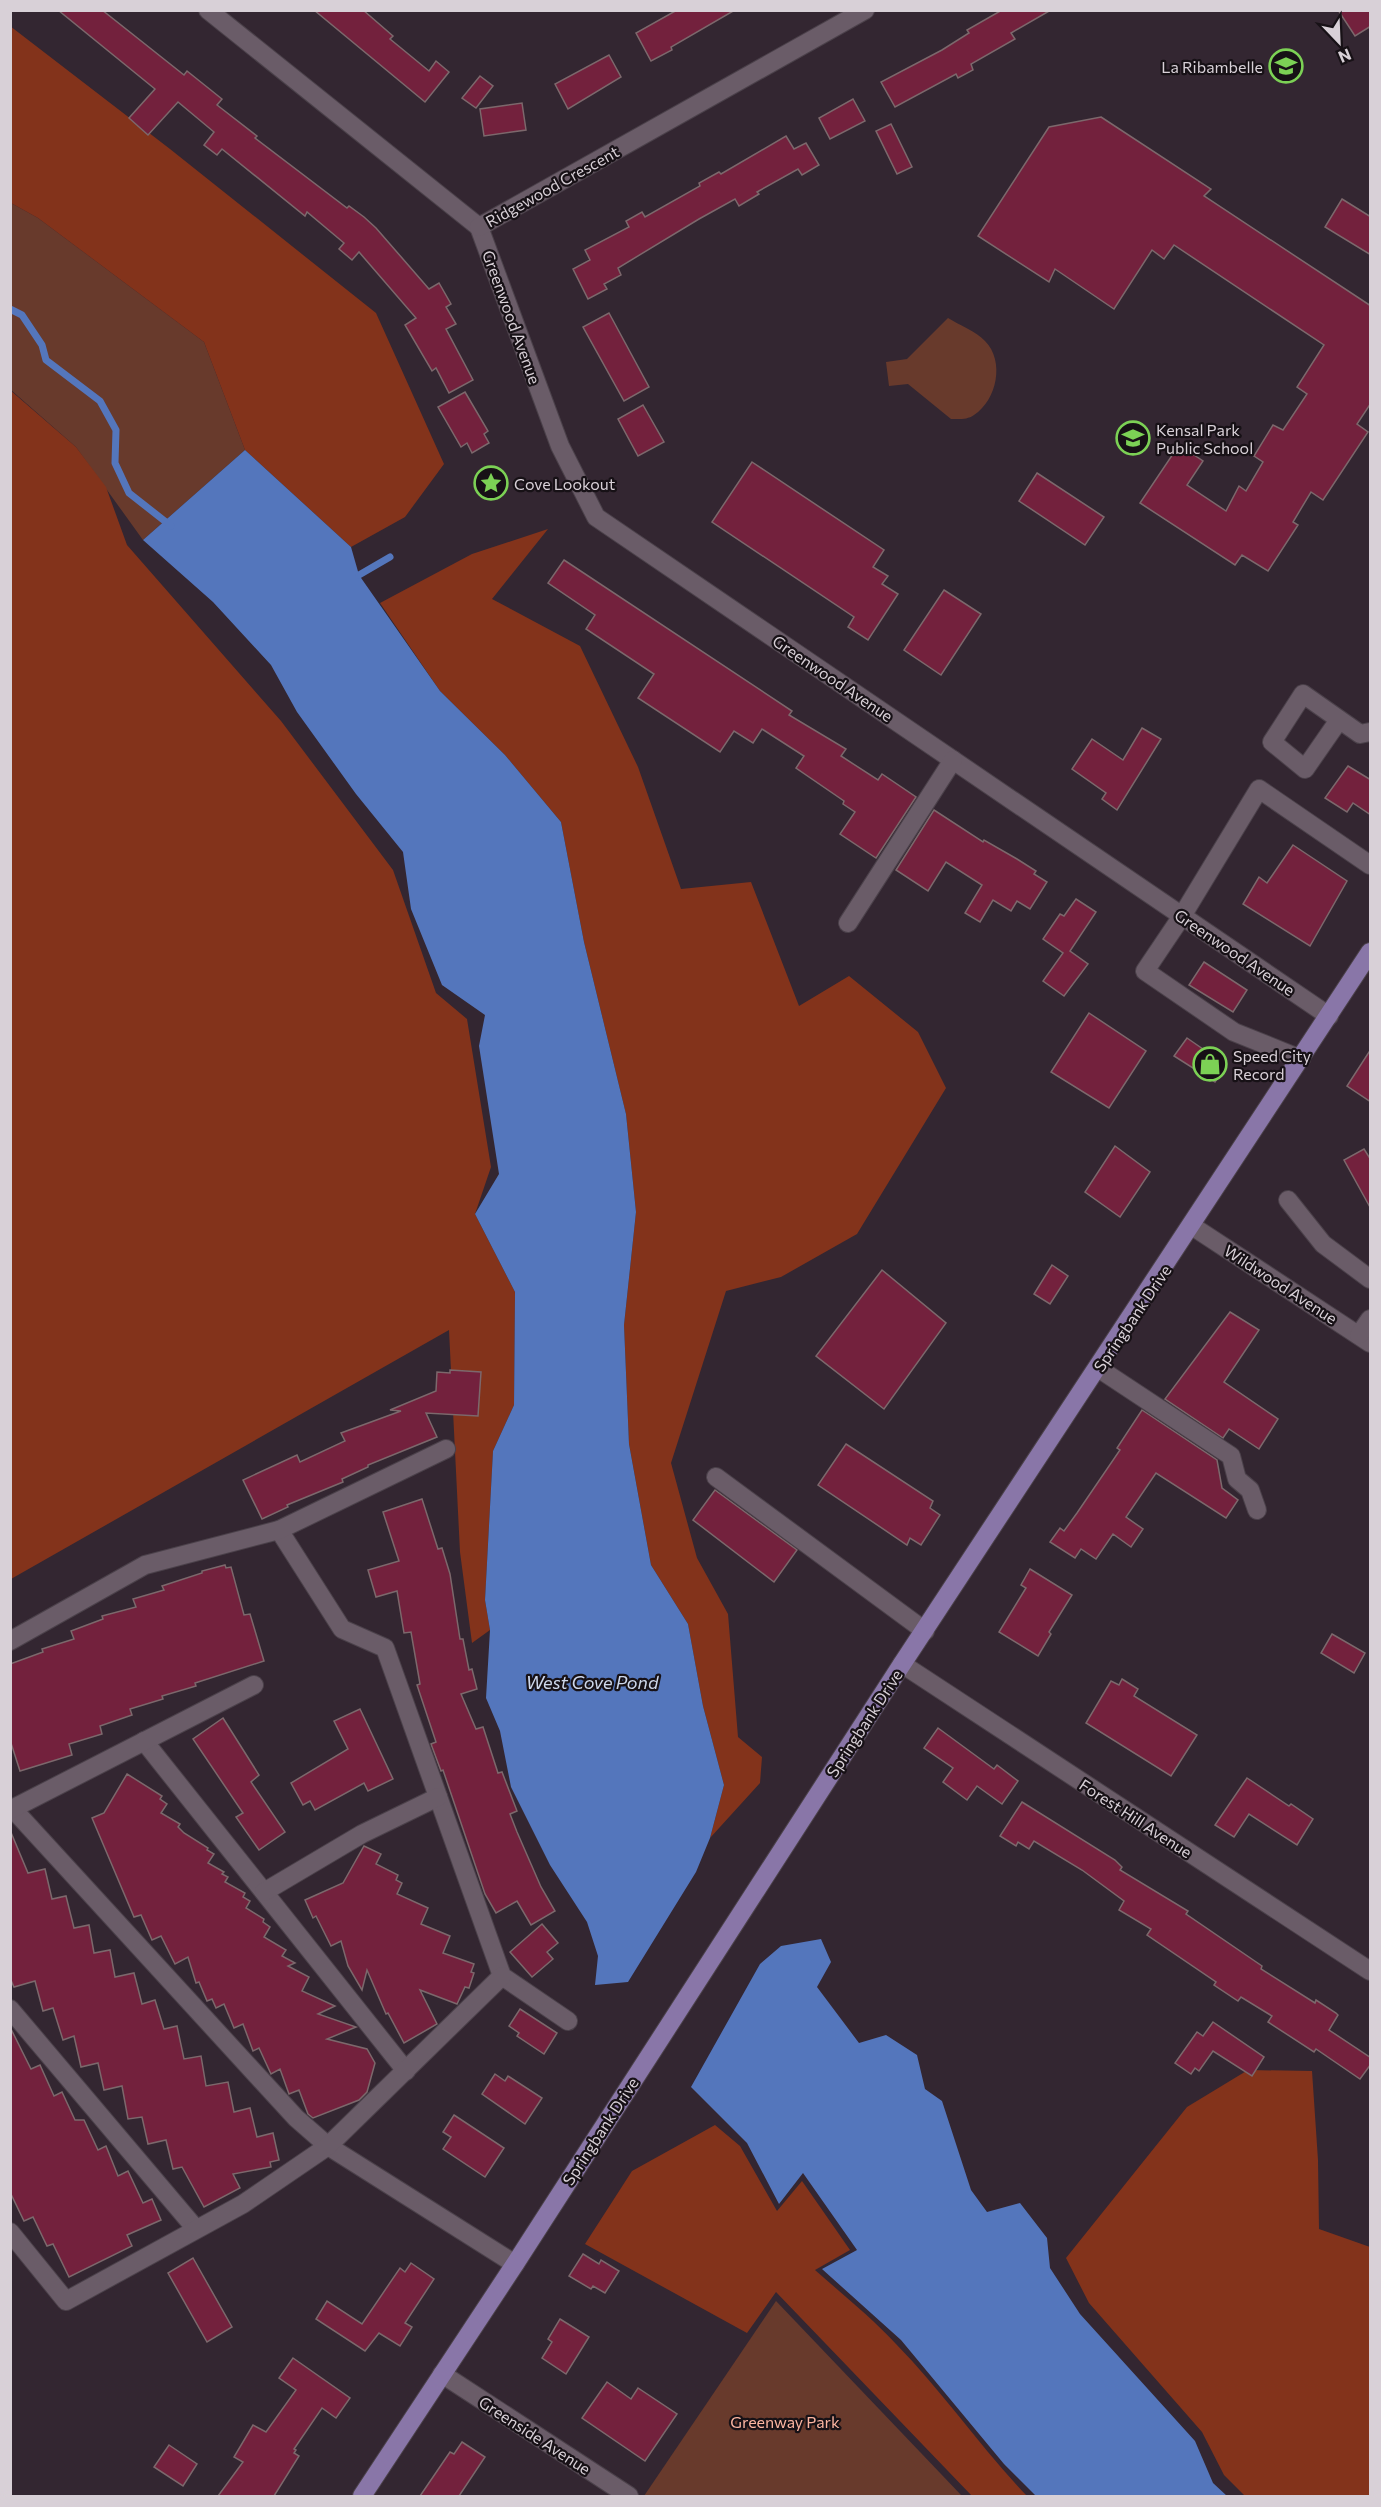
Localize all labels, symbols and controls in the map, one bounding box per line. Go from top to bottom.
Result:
north arrow [1309,12,1369,72]
text: N [1336,45,1354,67]
school or university icon: La Ribambelle [1268,48,1304,84]
place label: La Ribambelle [1161,57,1263,76]
street label: Ridgewood Crescent [482,141,622,231]
street label: Greenwood Avenue [479,248,545,386]
school or university icon: Kensal Park Public School [1115,420,1151,456]
place label: Kensal Park Public School [1156,420,1253,457]
place icon: Cove Lookout [473,465,509,501]
place label: Cove Lookout [514,474,616,493]
street label: Greenwood Avenue [769,631,897,725]
street label: Greenwood Avenue [1171,905,1299,999]
shop icon: Speed City Record [1192,1046,1228,1082]
place label: Speed City Record [1233,1046,1311,1083]
street label: Wildwood Avenue [1221,1240,1341,1328]
street label: Springbank Drive [1089,1261,1175,1375]
street label: Springbank Drive [822,1666,906,1780]
water label: West Cove Pond [526,1671,659,1693]
street label: Forest Hill Avenue [1076,1775,1196,1861]
street label: Springbank Drive [558,2074,642,2188]
street label: Greenside Avenue [476,2392,594,2478]
park label: Greenway Park [730,2412,840,2431]

